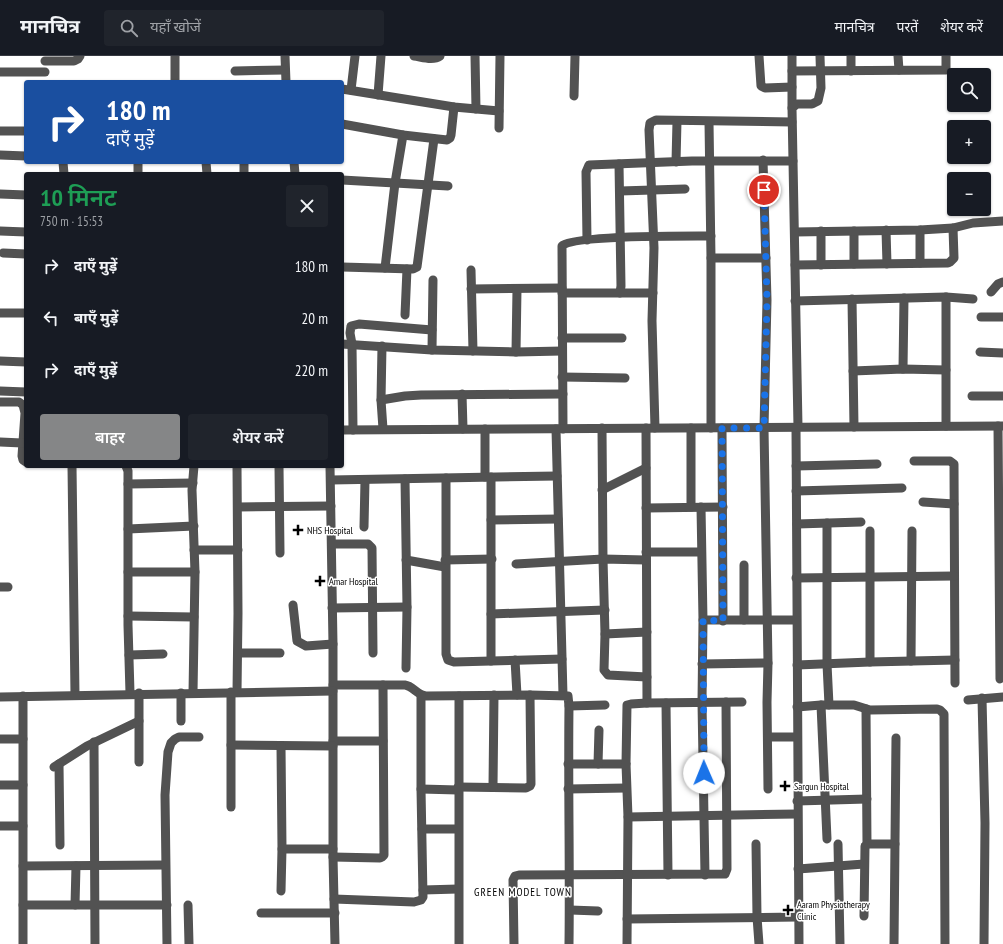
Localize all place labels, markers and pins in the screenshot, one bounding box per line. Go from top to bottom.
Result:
pin [747,173,781,207]
marker: NHS Hospital [292,524,304,536]
place label: NHS Hospital [307,524,353,537]
marker: Amar Hospital [314,575,326,587]
place label: Amar Hospital [329,575,378,588]
marker: Sargun Hospital [779,780,791,792]
place label: Sargun Hospital [794,780,850,793]
place label: Aaram Physiotherapy Clinic [797,898,870,923]
marker: Aaram Physiotherapy Clinic [782,904,794,916]

